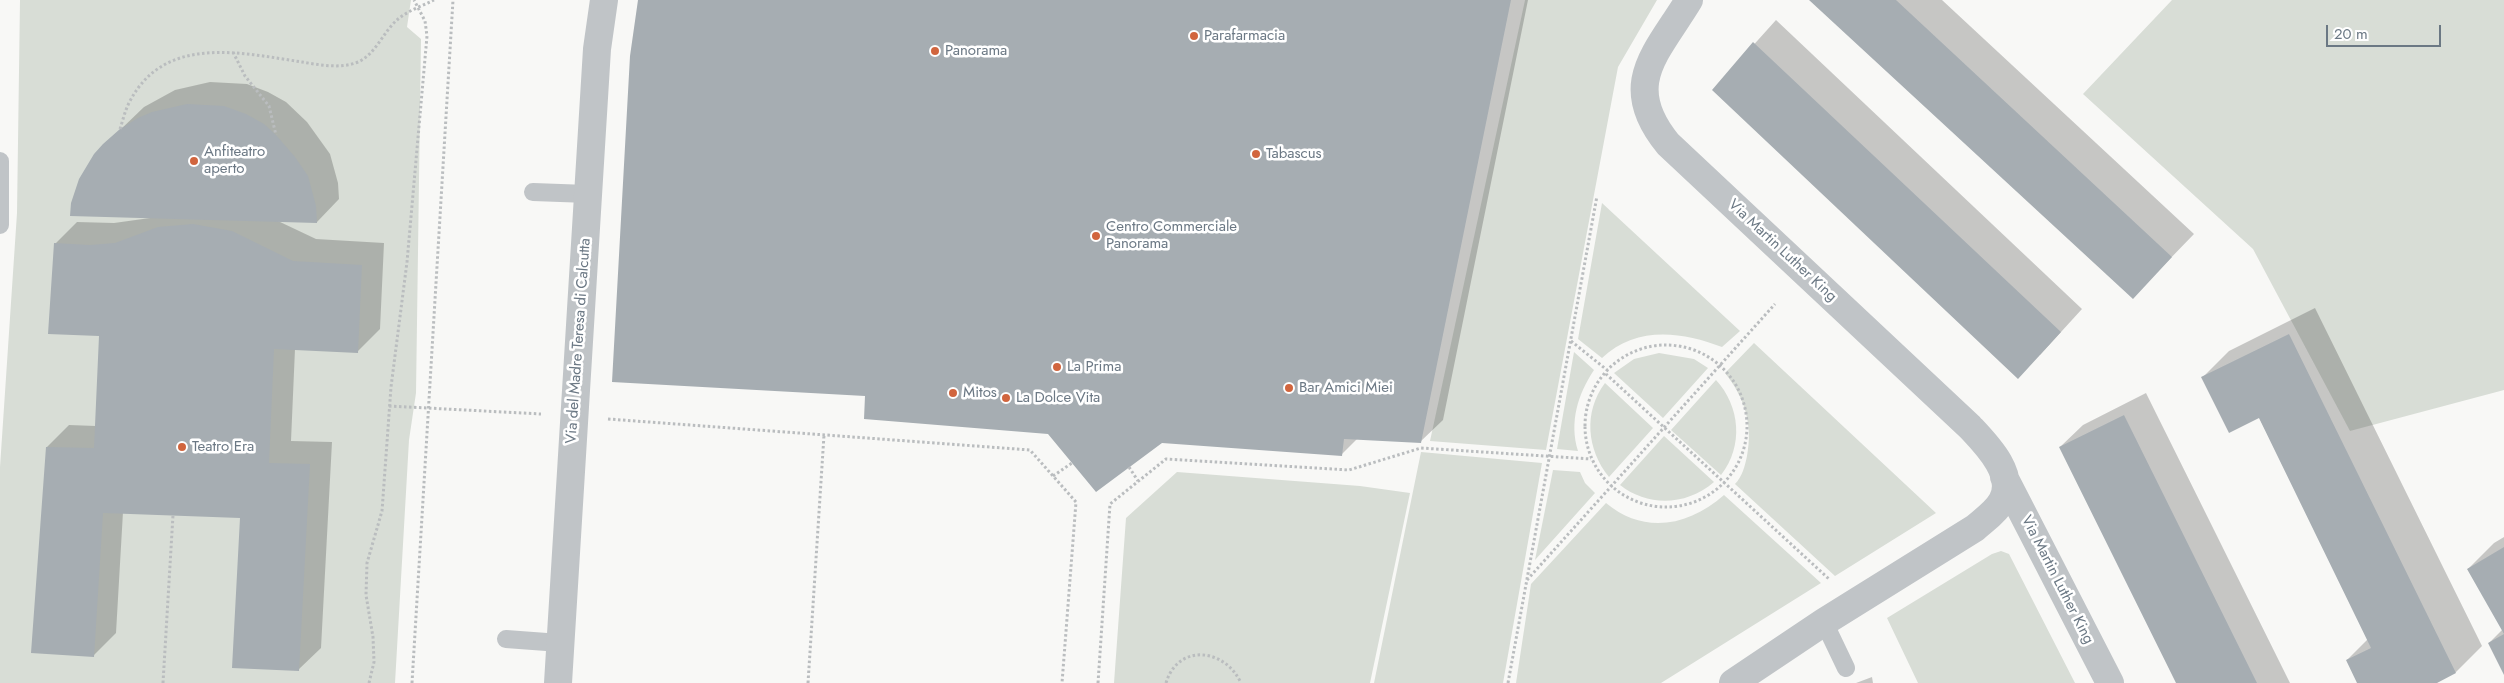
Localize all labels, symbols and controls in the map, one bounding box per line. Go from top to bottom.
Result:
scale bar [2329,15,2444,47]
text: 20 m [2334,23,2368,45]
place label: Parafarmacia [1204,27,1285,45]
marker: Parafarmacia [1188,30,1200,42]
place label: Panorama [945,42,1007,60]
marker: Panorama [929,45,941,57]
place label: Anfiteatro aperto [204,143,265,178]
place label: Tabascus [1266,145,1322,163]
marker: Tabascus [1250,148,1262,160]
marker: Anfiteatro aperto [188,155,200,167]
street label: Via Martin Luther King [1724,196,1840,306]
place label: Centro Commerciale Panorama [1106,218,1237,253]
marker: Centro Commerciale Panorama [1090,230,1102,242]
street label: Via del Madre Teresa di Calcutta [563,238,595,444]
place label: La Prima [1067,358,1121,376]
marker: La Prima [1051,361,1063,373]
place label: Bar Amici Miei [1299,379,1393,397]
marker: Bar Amici Miei [1283,382,1295,394]
place label: Mitos [963,384,997,402]
marker: Mitos [947,387,959,399]
place label: La Dolce Vita [1016,389,1100,407]
marker: La Dolce Vita [1000,392,1012,404]
place label: Teatro Era [192,438,254,456]
marker: Teatro Era [176,441,188,453]
street label: Via Martin Luther King [2017,513,2097,647]

